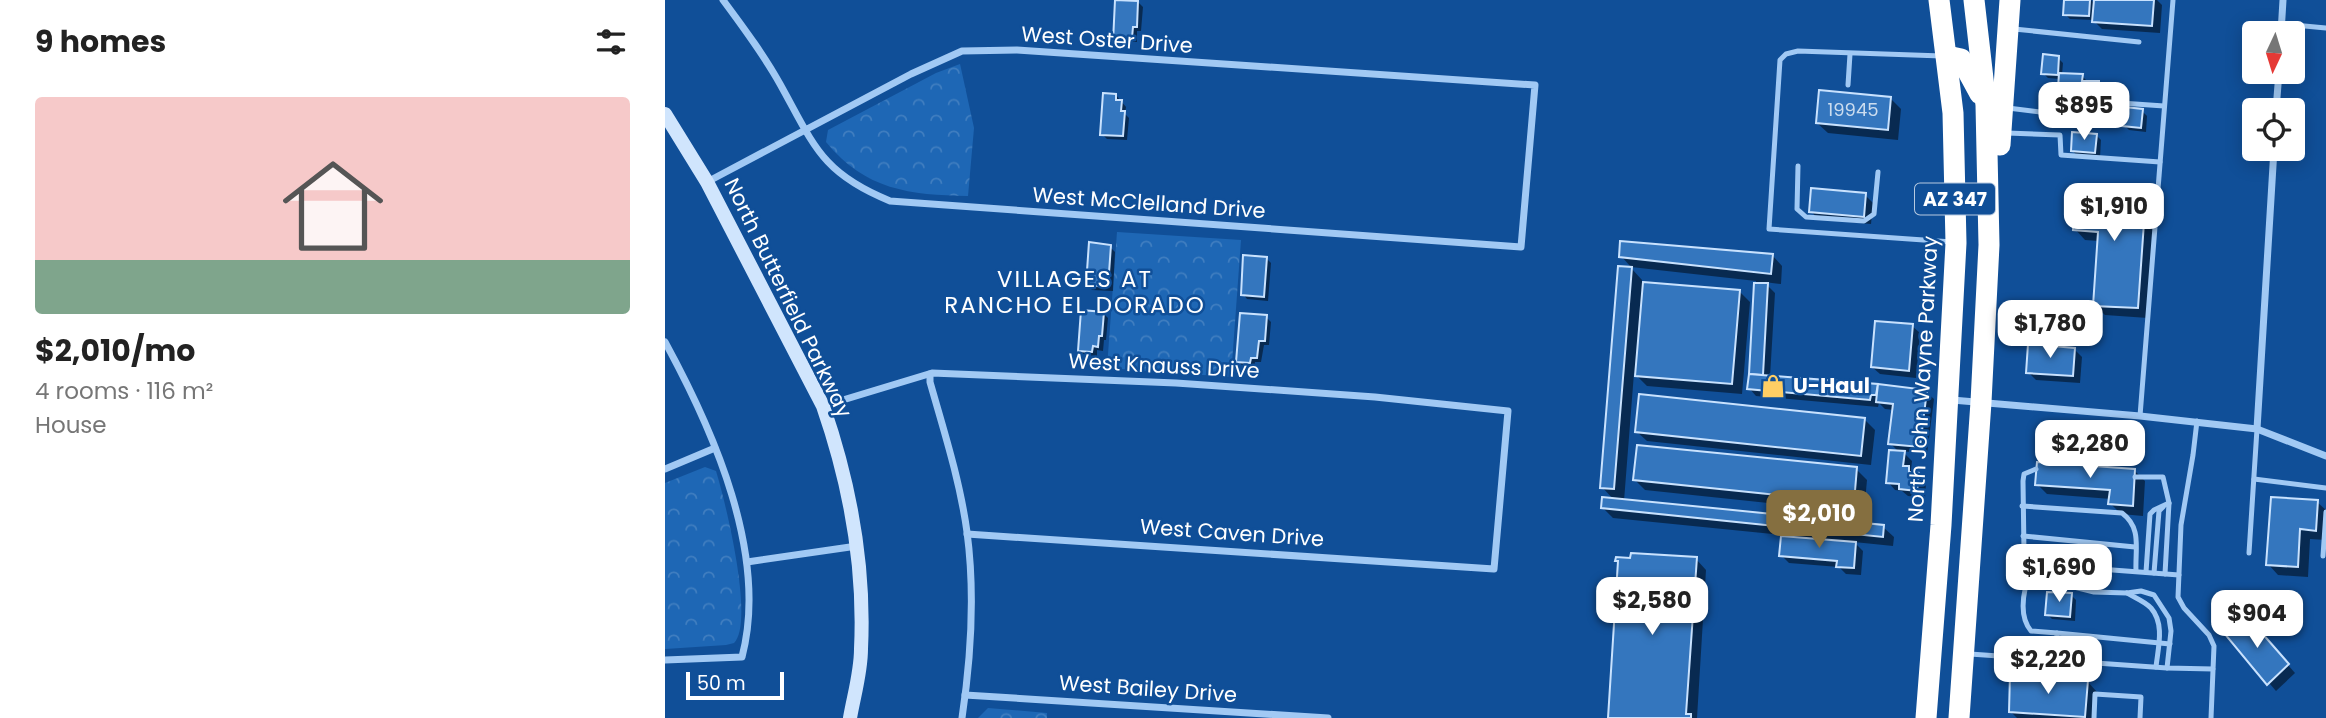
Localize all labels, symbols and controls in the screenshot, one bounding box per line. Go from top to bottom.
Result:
street label: West Oster Drive [1020,19,1194,60]
text: 9 homes [35,20,166,63]
north arrow [2242,21,2305,84]
map controls [2242,21,2305,161]
icon: filters [592,23,630,61]
pin: $895 [2043,82,2125,142]
text: $895 [2054,89,2114,121]
house number: 19945 [1827,97,1879,122]
button: locate [2242,98,2305,161]
icon: home [270,143,396,269]
street label: North Butterfield Parkway [718,173,859,423]
street label: West McClelland Drive [1032,180,1266,225]
road number: AZ 347 [1915,183,1995,214]
pin: $1,910 [2057,184,2171,243]
text: $1,910 [2080,190,2148,222]
street label: North John Wayne Parkway [1901,235,1944,523]
district label: VILLAGES AT RANCHO EL DORADO [944,263,1206,321]
pin: $1,780 [1993,300,2107,360]
text: $1,780 [2014,307,2086,339]
text: $2,010/mo [35,329,195,372]
street label: West Knauss Drive [1068,346,1260,385]
place label: U-Haul [1793,371,1870,400]
shop icon: U-Haul [1759,372,1787,400]
text: 4 rooms · 116 m² [35,375,213,407]
text: House [35,409,107,441]
pin: $2,280 [2033,420,2147,480]
text: $2,280 [2051,427,2129,459]
pin: $2,010 [1762,490,1876,550]
text: $2,010 [1782,497,1856,529]
street label: West Caven Drive [1139,512,1325,553]
pin: $1,690 [2002,544,2116,604]
text: $1,690 [2022,551,2096,583]
pin: $2,580 [1595,578,1709,637]
text: $2,580 [1612,584,1692,616]
pin: $904 [2216,590,2298,650]
text: $904 [2227,597,2287,629]
pin: $2,220 [1991,636,2105,696]
text: $2,220 [2010,643,2086,675]
street label: West Bailey Drive [1058,668,1238,709]
scale bar [686,669,784,701]
text: 50 m [697,670,746,697]

